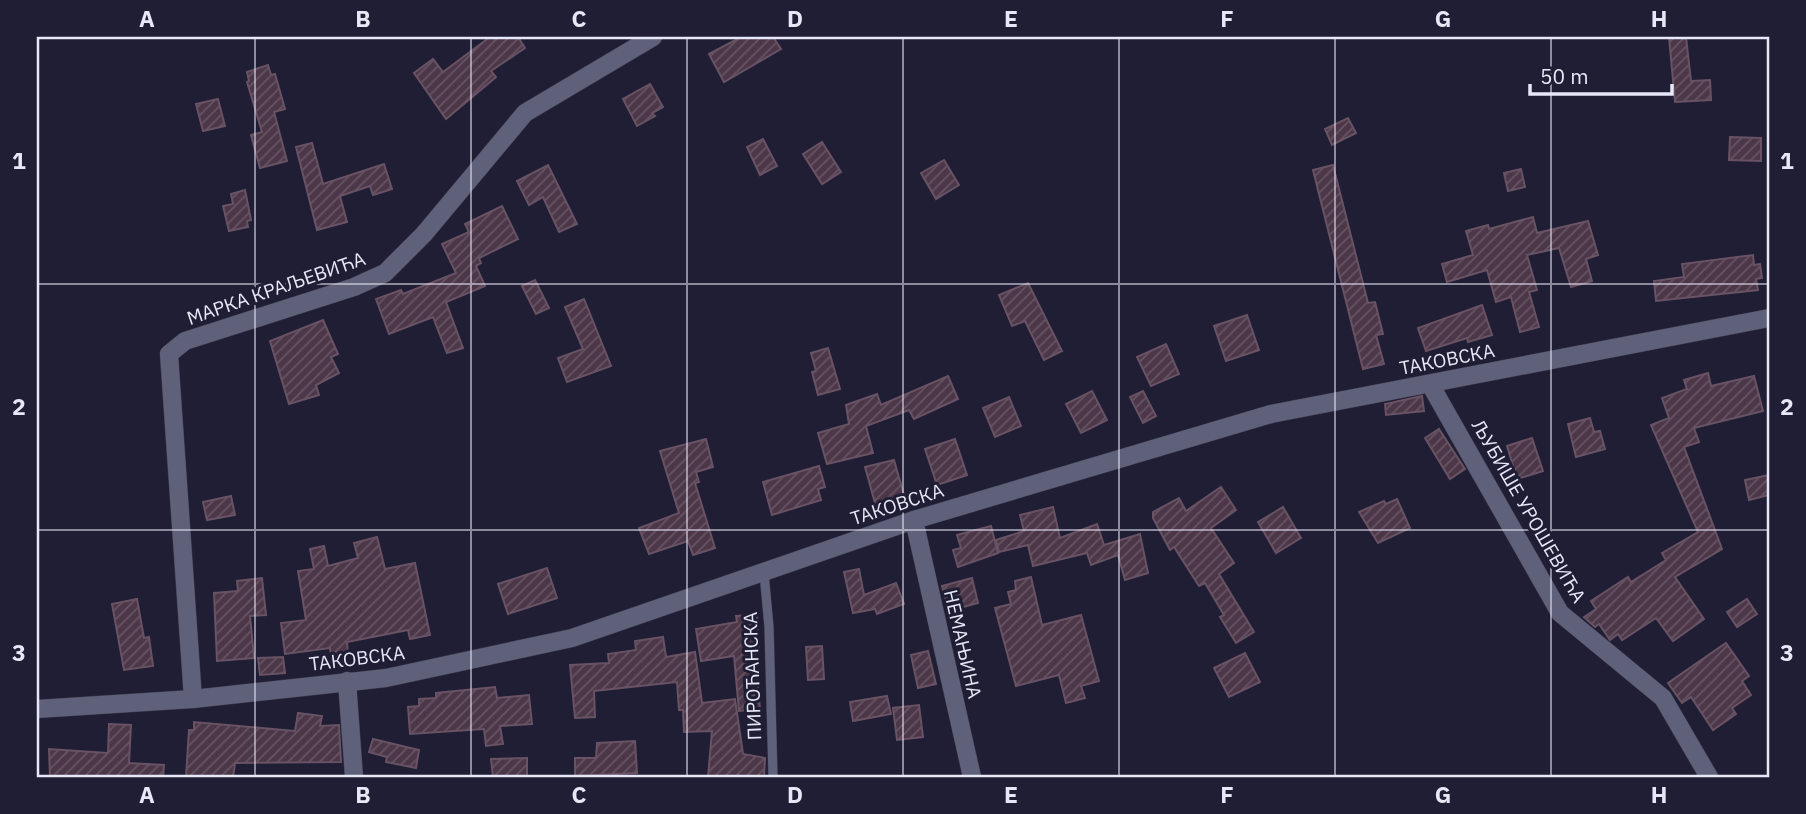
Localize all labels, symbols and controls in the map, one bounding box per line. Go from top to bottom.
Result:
text: A [139,3,155,33]
text: B [355,3,371,33]
text: C [572,3,587,33]
text: D [787,3,803,33]
text: E [1004,3,1018,33]
text: F [1220,3,1234,33]
text: G [1435,3,1451,33]
text: H [1651,3,1667,33]
scale bar [1530,52,1671,96]
text: 50 m [1540,62,1589,90]
text: 1 [12,145,26,175]
text: 1 [1780,145,1794,175]
street label: МАРКА КРАЉЕВИЋА [183,246,369,330]
street label: ТАКОВСКА [1397,338,1497,380]
text: 2 [12,391,26,421]
text: 2 [1780,391,1794,421]
street label: ЉУБИШЕ УРОШЕВИЋА [1467,415,1591,607]
street label: ТАКОВСКА [847,478,947,530]
street label: НЕМАЊИНА [939,587,987,701]
street label: ПИРОЋАНСКА [738,611,766,741]
text: 3 [12,637,26,667]
text: 3 [1780,637,1794,667]
street label: ТАКОВСКА [308,640,406,676]
text: A [139,779,155,809]
text: B [355,779,371,809]
text: C [572,779,587,809]
text: D [787,779,803,809]
text: E [1004,779,1018,809]
text: F [1220,779,1234,809]
text: G [1435,779,1451,809]
text: H [1651,779,1667,809]

